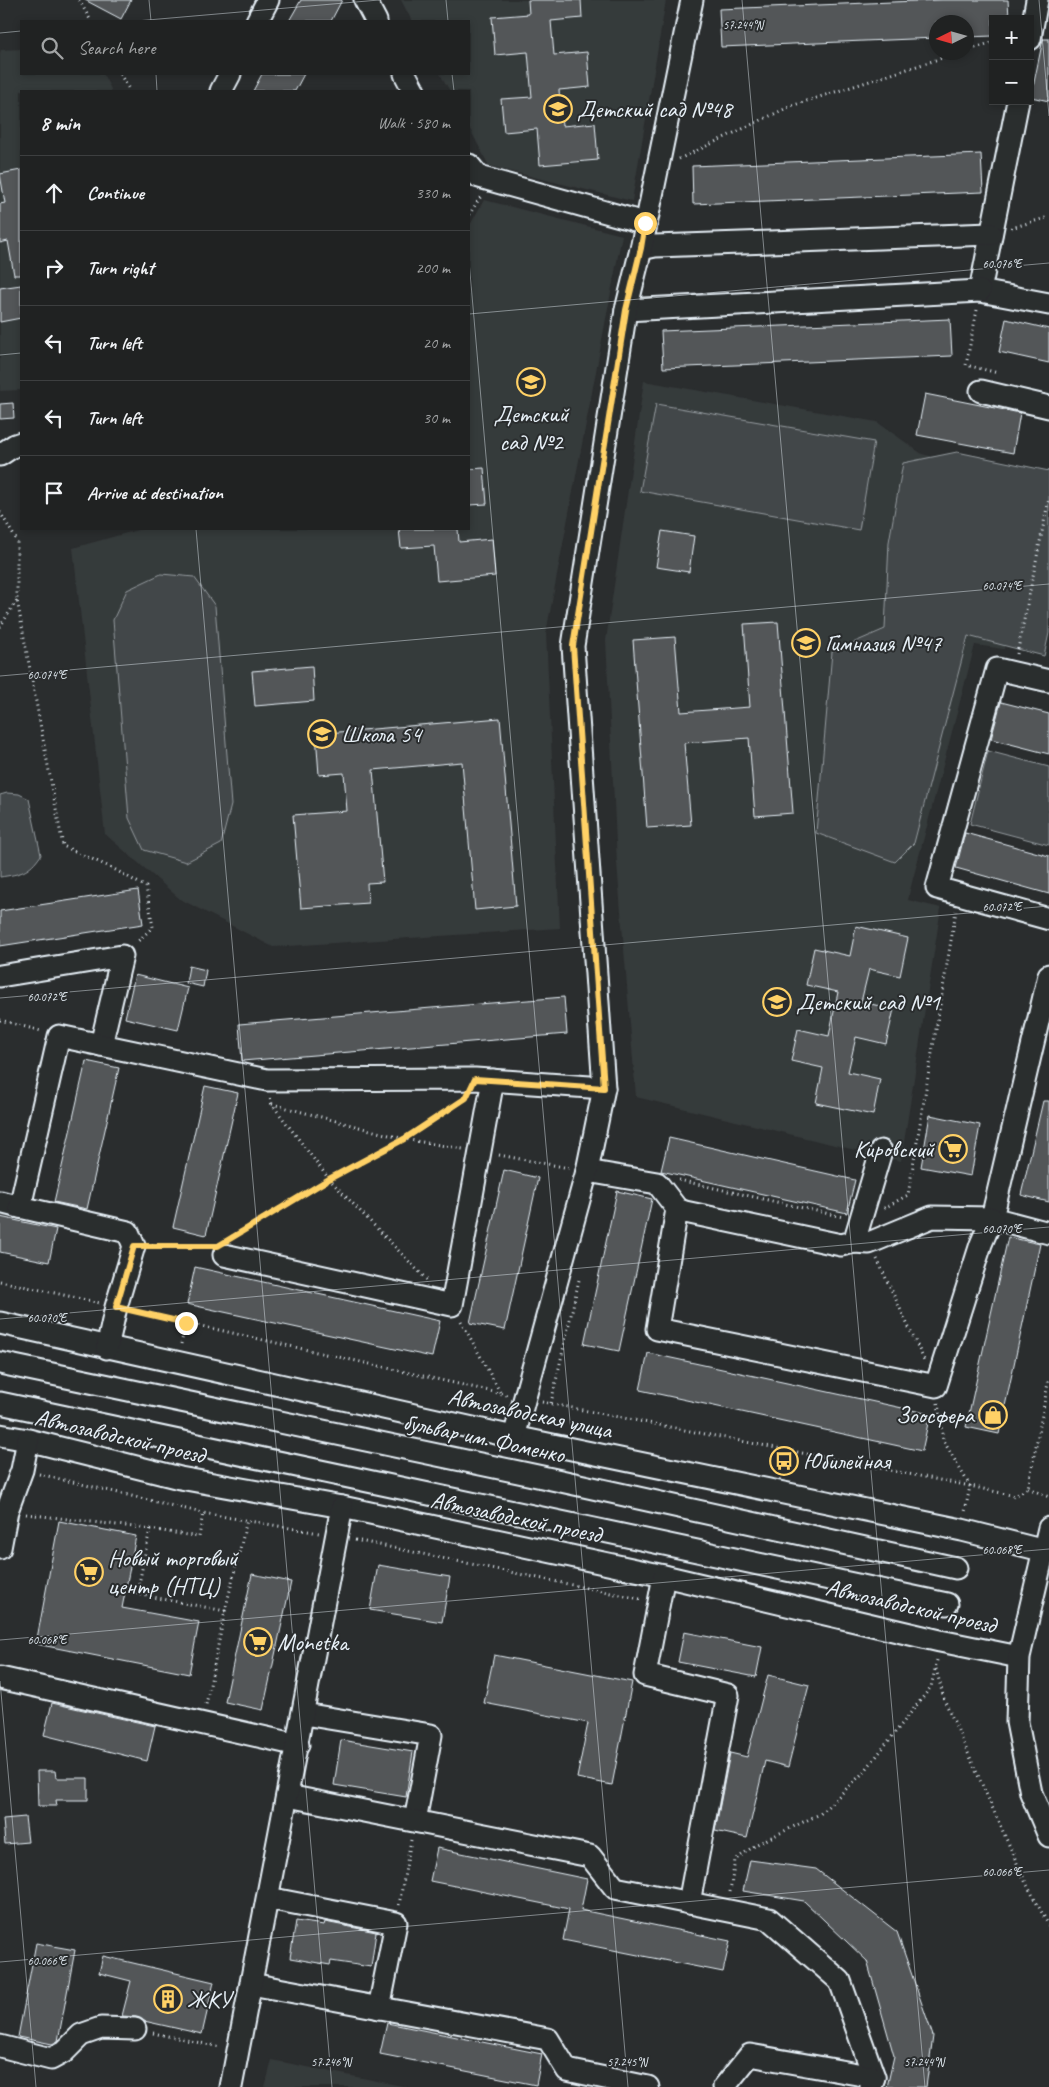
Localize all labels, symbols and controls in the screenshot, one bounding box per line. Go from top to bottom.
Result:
north arrow [929,15,974,60]
map controls [989,15,1034,105]
button: + [989,15,1034,60]
text: 57.244°N [723,17,765,33]
search box [20,20,470,75]
icon: search [38,34,66,62]
text: Search here [78,36,155,60]
button: − [989,60,1034,105]
school or university icon: Детский сад №48 [543,94,573,124]
place label: Детский сад №48 [577,94,734,124]
text: 8 min [40,110,80,136]
text: Walk · 580 m [378,113,450,133]
icon: ahead [40,179,68,207]
text: Continue [87,181,144,205]
text: 330 m [416,183,450,203]
route start [634,212,657,235]
icon: right [40,254,68,282]
text: Turn right [87,256,154,280]
text: 60.076°E [982,256,1023,272]
text: 200 m [416,258,450,278]
icon: left [40,329,68,357]
text: Turn left [87,331,142,355]
text: 20 m [423,333,450,353]
school or university icon: Детский сад №2 [516,367,546,397]
place label: Детский сад №2 [493,399,571,457]
icon: left [40,404,68,432]
text: Turn left [87,406,142,430]
text: 30 m [423,408,450,428]
icon: arrive [40,479,68,507]
text: Arrive at destination [87,481,223,505]
text: 60.074°E [982,578,1023,594]
school or university icon: Гимназия №47 [791,628,821,658]
place label: Гимназия №47 [825,628,943,658]
text: 60.074°E [27,667,68,683]
school or university icon: Школа 54 [307,719,337,749]
place label: Школа 54 [341,719,424,749]
text: 60.072°E [982,899,1023,915]
school or university icon: Детский сад №1 [762,987,792,1017]
place label: Детский сад №1 [796,987,941,1017]
text: 60.072°E [27,989,68,1005]
place label: Кировский [854,1134,936,1164]
supermarket icon: Кировский [938,1134,968,1164]
text: 60.070°E [982,1221,1023,1237]
text: 60.070°E [27,1310,68,1326]
route end [175,1312,198,1335]
street label: Автозаводская улица [445,1381,616,1445]
place label: Зоосфера [896,1400,976,1430]
shop icon: Зоосфера [978,1400,1008,1430]
street label: Автозаводской проезд [32,1402,210,1471]
street label: бульвар им. Фоменко [401,1406,569,1470]
bus stop icon: Юбилейная [769,1446,799,1476]
place label: Юбилейная [803,1446,892,1476]
street label: Автозаводской проезд [428,1484,607,1550]
text: 60.068°E [982,1542,1023,1558]
place label: Новый торговый центр (НТЦ) [108,1543,240,1601]
supermarket icon: Новый торговый центр (НТЦ) [74,1557,104,1587]
street label: Автозаводской проезд [823,1572,1001,1641]
supermarket icon: Monetka [243,1627,273,1657]
place label: Monetka [277,1627,350,1657]
text: 60.068°E [27,1632,68,1648]
text: 60.066°E [982,1864,1023,1880]
text: 60.066°E [27,1953,68,1969]
building icon: ЖКУ [153,1984,183,2014]
place label: ЖКУ [187,1984,235,2014]
text: 57.246°N [311,2054,353,2070]
text: 57.245°N [607,2054,649,2070]
text: 57.244°N [904,2054,946,2070]

